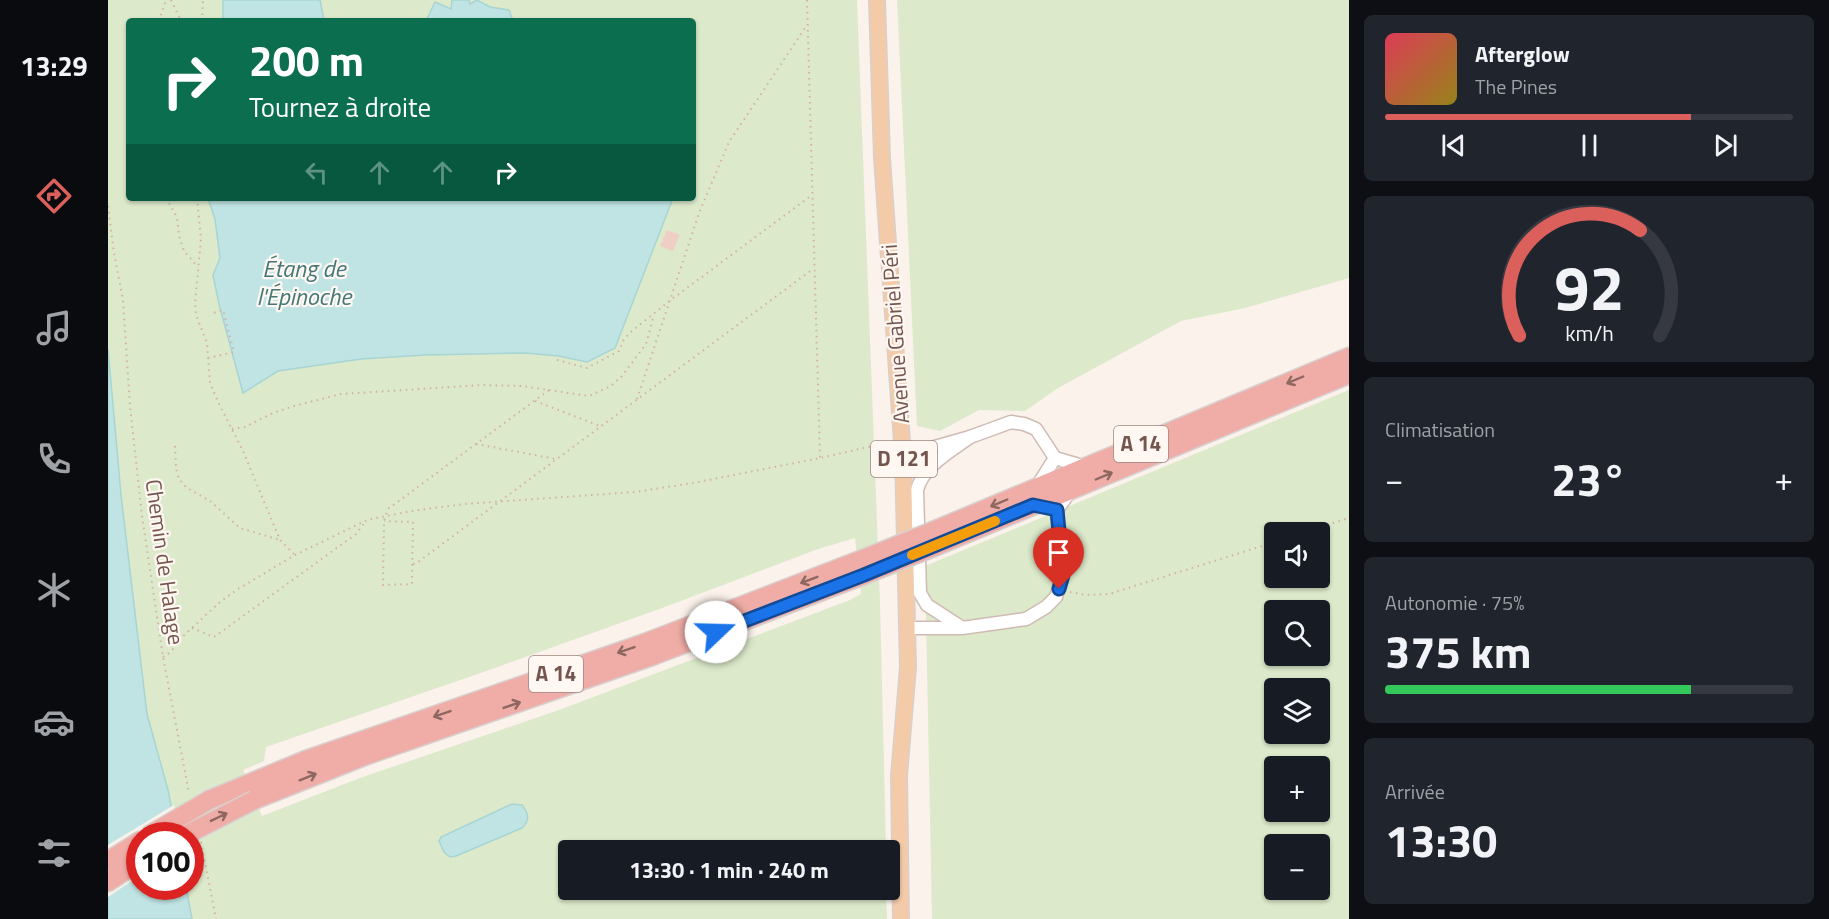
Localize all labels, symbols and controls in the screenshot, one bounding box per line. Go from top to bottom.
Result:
text: 200 m [249,28,364,92]
text: Afterglow [1475,37,1570,71]
icon: right [150,42,228,120]
text: 13:29 [20,45,88,86]
text: The Pines [1475,71,1557,102]
text: Tournez à droite [249,86,431,127]
icon: previous [1437,129,1470,162]
icon: pause [1573,129,1606,162]
icon: next [1709,129,1742,162]
icon: left [300,156,333,189]
icon: ahead [363,156,396,189]
icon: ahead [426,156,459,189]
icon: right [489,156,522,189]
icon: directions [33,175,75,217]
text: 92 [1554,239,1624,334]
street label: Avenue Gabriel Péri [872,243,918,425]
water label: Étang de l'Épinoche [257,250,353,314]
icon: music [33,307,75,349]
text: km/h [1565,317,1613,349]
one-way arrow [1286,375,1304,386]
text: Climatisation [1385,414,1495,445]
road number: A 14 [1114,426,1168,462]
icon: phone [33,438,75,480]
road number: D 121 [871,441,937,477]
text: 23° [1551,445,1627,513]
text: − [1385,454,1403,504]
text: + [1775,454,1793,504]
one-way arrow [1094,470,1113,481]
street label: Chemin de Halage [137,477,193,647]
one-way arrow [990,498,1009,509]
map controls [1264,522,1330,900]
button: sound [1264,522,1330,588]
pin [1033,527,1084,589]
icon: arrive [1042,536,1075,569]
icon: climate [33,569,75,611]
one-way arrow [800,575,818,586]
text: Autonomie · 75% [1385,587,1524,618]
position arrow [684,600,748,664]
button: search [1264,600,1330,666]
text: 375 km [1385,617,1531,685]
one-way arrow [618,645,636,656]
road number: A 14 [529,656,583,692]
button: layers [1264,678,1330,744]
one-way arrow [502,699,521,710]
icon: car [33,701,75,743]
one-way arrow [433,709,452,720]
button: + [1264,756,1330,822]
one-way arrow [299,771,317,782]
text: Arrivée [1385,776,1445,807]
text: 13:30 [1385,806,1497,874]
one-way arrow [210,810,228,822]
speed limit sign: 100 [126,822,204,900]
icon: filters [33,832,75,874]
button: − [1264,834,1330,900]
text: 13:30 · 1 min · 240 m [629,853,829,887]

